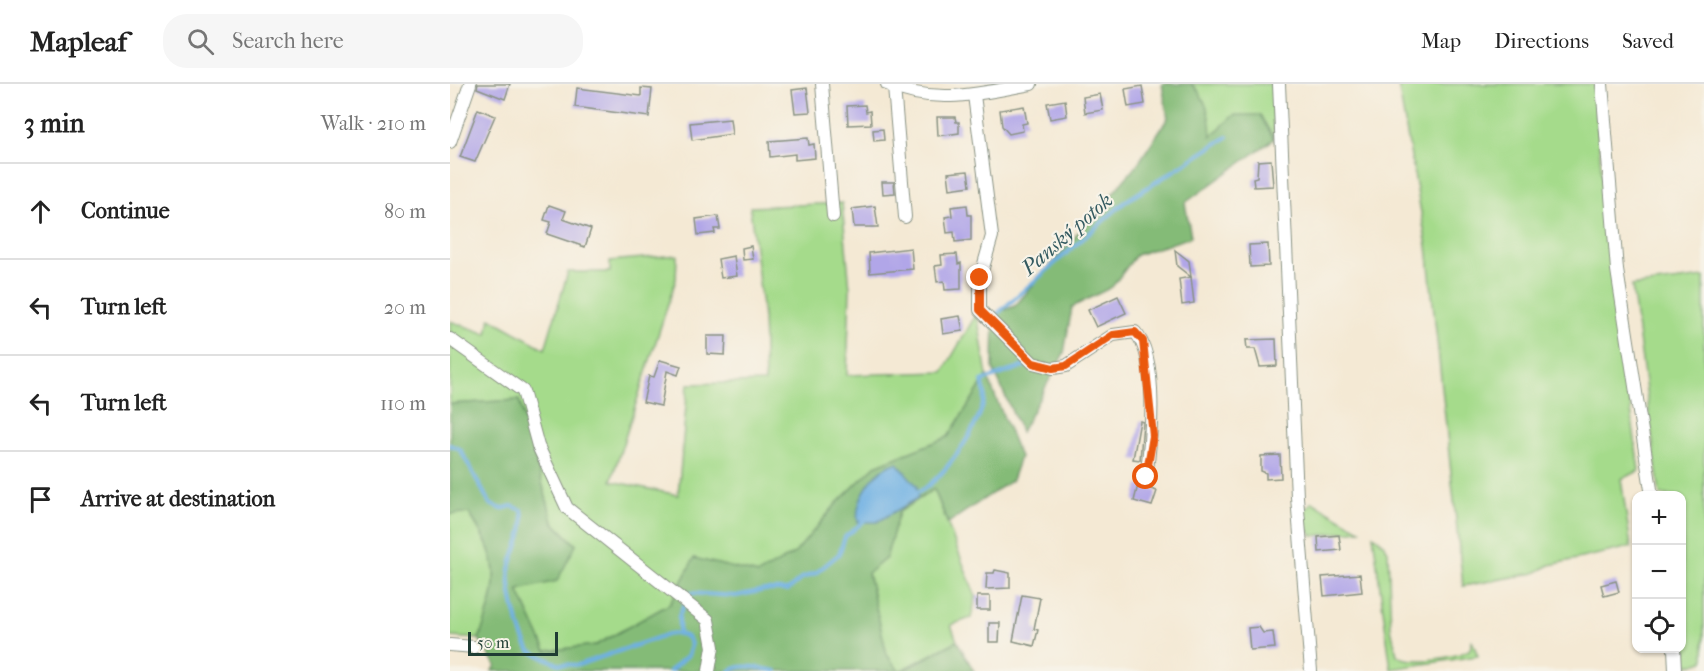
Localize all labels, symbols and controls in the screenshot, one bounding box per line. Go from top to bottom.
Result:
search box [163,14,583,68]
text: Mapleaf [30,25,127,58]
icon: search [184,25,217,58]
text: Search here [232,28,344,54]
text: Map [1421,29,1461,53]
text: Directions [1494,29,1589,53]
text: Saved [1622,29,1674,53]
text: 3 min [24,108,85,139]
text: Walk · 210 m [321,112,426,135]
water label: Panský potok [1016,188,1117,281]
icon: ahead [24,195,57,228]
text: Continue [81,198,170,224]
text: 80 m [384,200,426,223]
route end [966,264,992,290]
icon: left [24,291,57,324]
text: Turn left [81,294,167,320]
text: 20 m [384,296,426,319]
icon: left [24,387,57,420]
text: Turn left [81,390,167,416]
text: 110 m [380,392,426,415]
route start [1132,463,1158,489]
icon: arrive [24,483,57,516]
text: Arrive at destination [81,486,275,512]
map controls [1632,491,1686,653]
button: + [1632,491,1686,545]
button: − [1632,545,1686,599]
button: locate [1632,599,1686,653]
scale bar [468,629,558,656]
text: 50 m [477,633,509,652]

